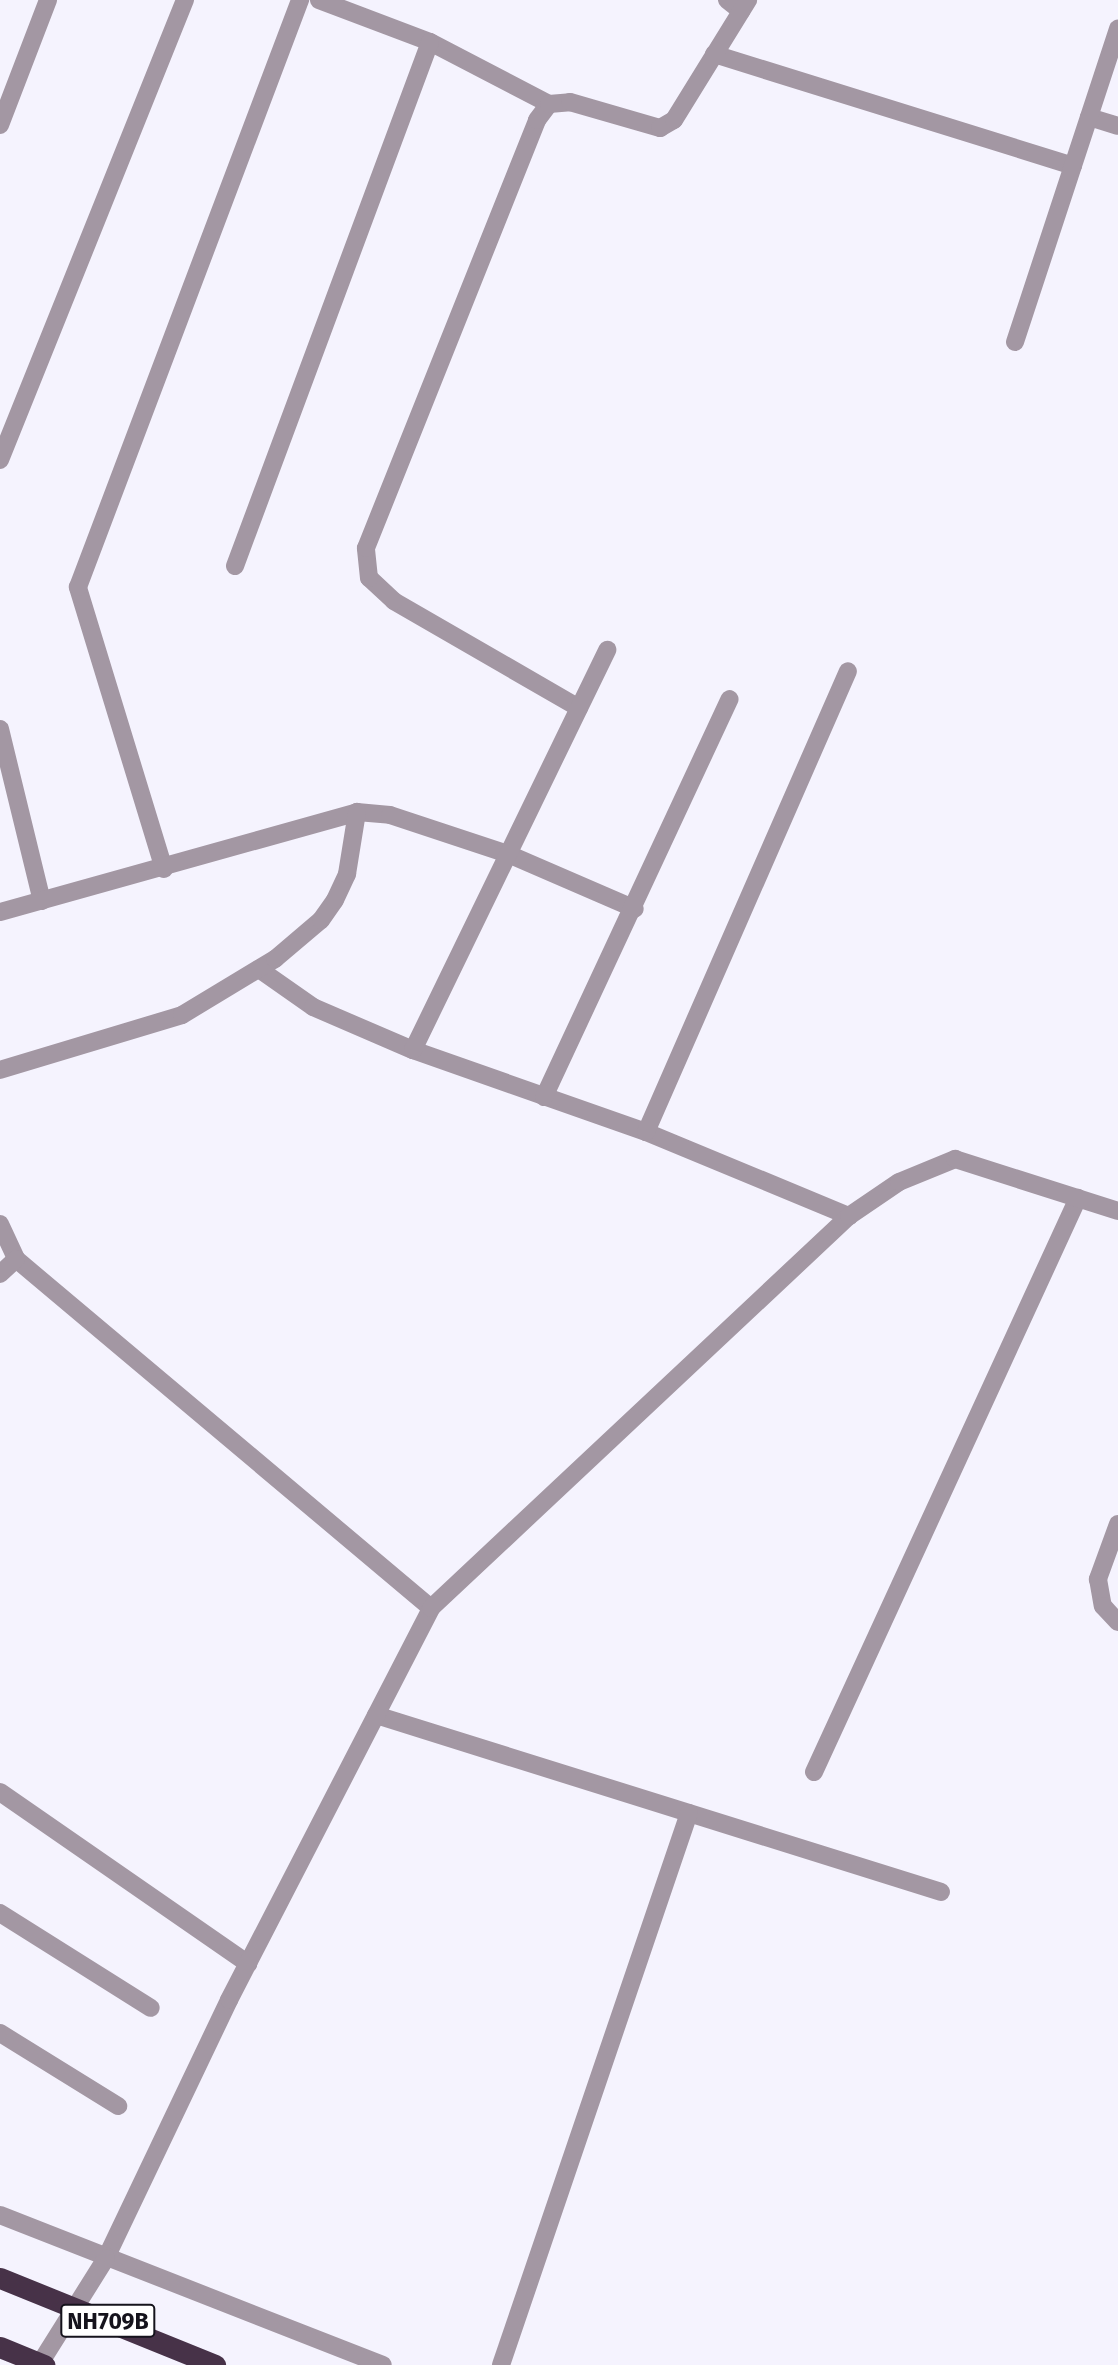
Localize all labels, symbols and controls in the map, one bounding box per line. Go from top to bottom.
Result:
road number: NH709B [59,2302,157,2340]

